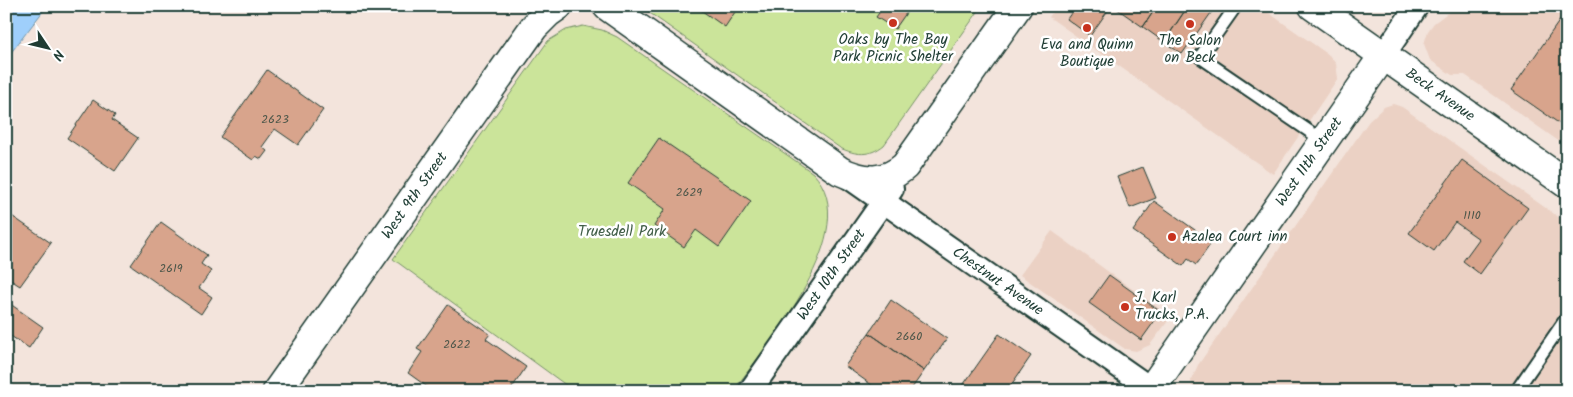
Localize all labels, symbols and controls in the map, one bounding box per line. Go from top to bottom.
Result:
marker: Oaks by The Bay Park Picnic Shelter [887,17,899,29]
marker: The Salon on Beck [1184,18,1196,30]
north arrow [22,22,72,72]
marker: Eva and Quinn Boutique [1081,22,1093,34]
place label: Oaks by The Bay Park Picnic Shelter [833,28,954,69]
place label: The Salon on Beck [1159,29,1221,70]
place label: Eva and Quinn Boutique [1040,33,1134,74]
text: N [46,45,69,65]
street label: Beck Avenue [1400,62,1480,128]
house number: 2623 [261,110,289,129]
street label: West 11th Street [1270,112,1349,212]
street label: West 9th Street [376,147,454,244]
house number: 2629 [676,183,702,202]
house number: 1110 [1463,206,1481,225]
park label: Truesdell Park [578,220,667,244]
street label: West 10th Street [791,224,872,325]
place label: Azalea Court inn [1182,225,1288,249]
marker: Azalea Court inn [1166,231,1178,243]
street label: Chestnut Avenue [947,241,1049,322]
house number: 2619 [159,259,183,278]
place label: J. Karl Trucks, P.A. [1135,286,1209,327]
marker: J. Karl Trucks, P.A. [1119,301,1131,313]
house number: 2660 [896,327,922,346]
house number: 2622 [443,335,471,354]

